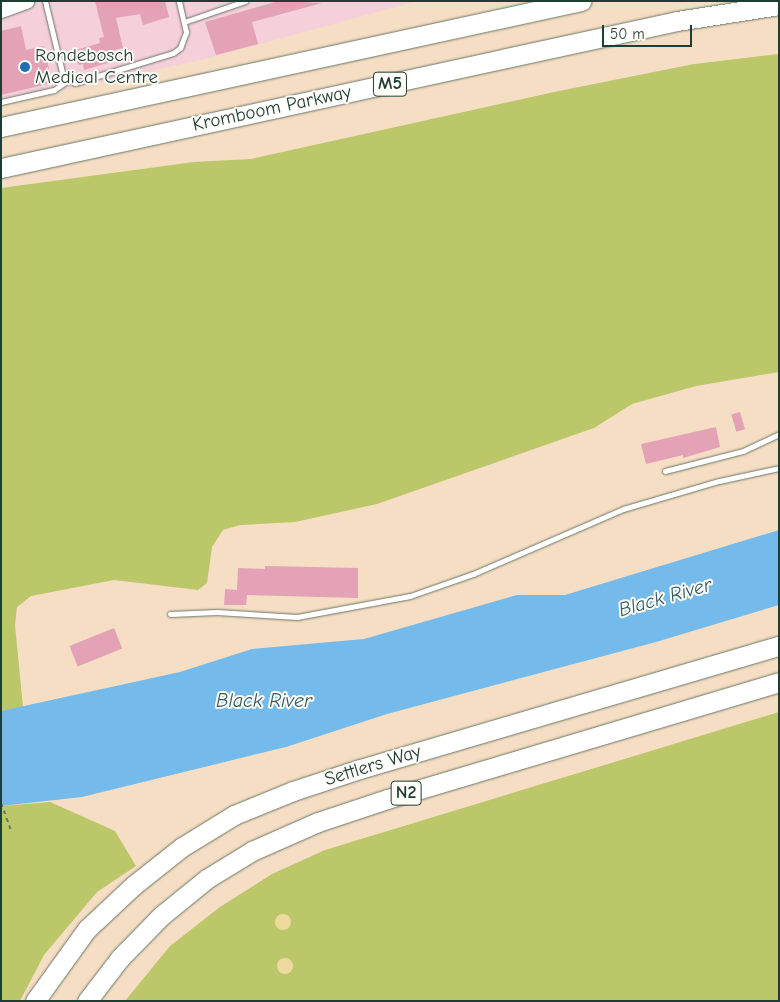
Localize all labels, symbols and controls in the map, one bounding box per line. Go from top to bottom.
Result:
scale bar [605,15,695,47]
text: 50 m [610,25,645,43]
place label: Rondebosch Medical Centre [35,45,158,89]
marker: Rondebosch Medical Centre [19,61,31,73]
road number: M5 [372,68,408,100]
street label: Kromboom Parkway [191,81,353,137]
water label: Black River [616,572,714,622]
water label: Black River [216,688,312,712]
street label: Settlers Way [322,741,424,791]
road number: N2 [390,778,422,808]

